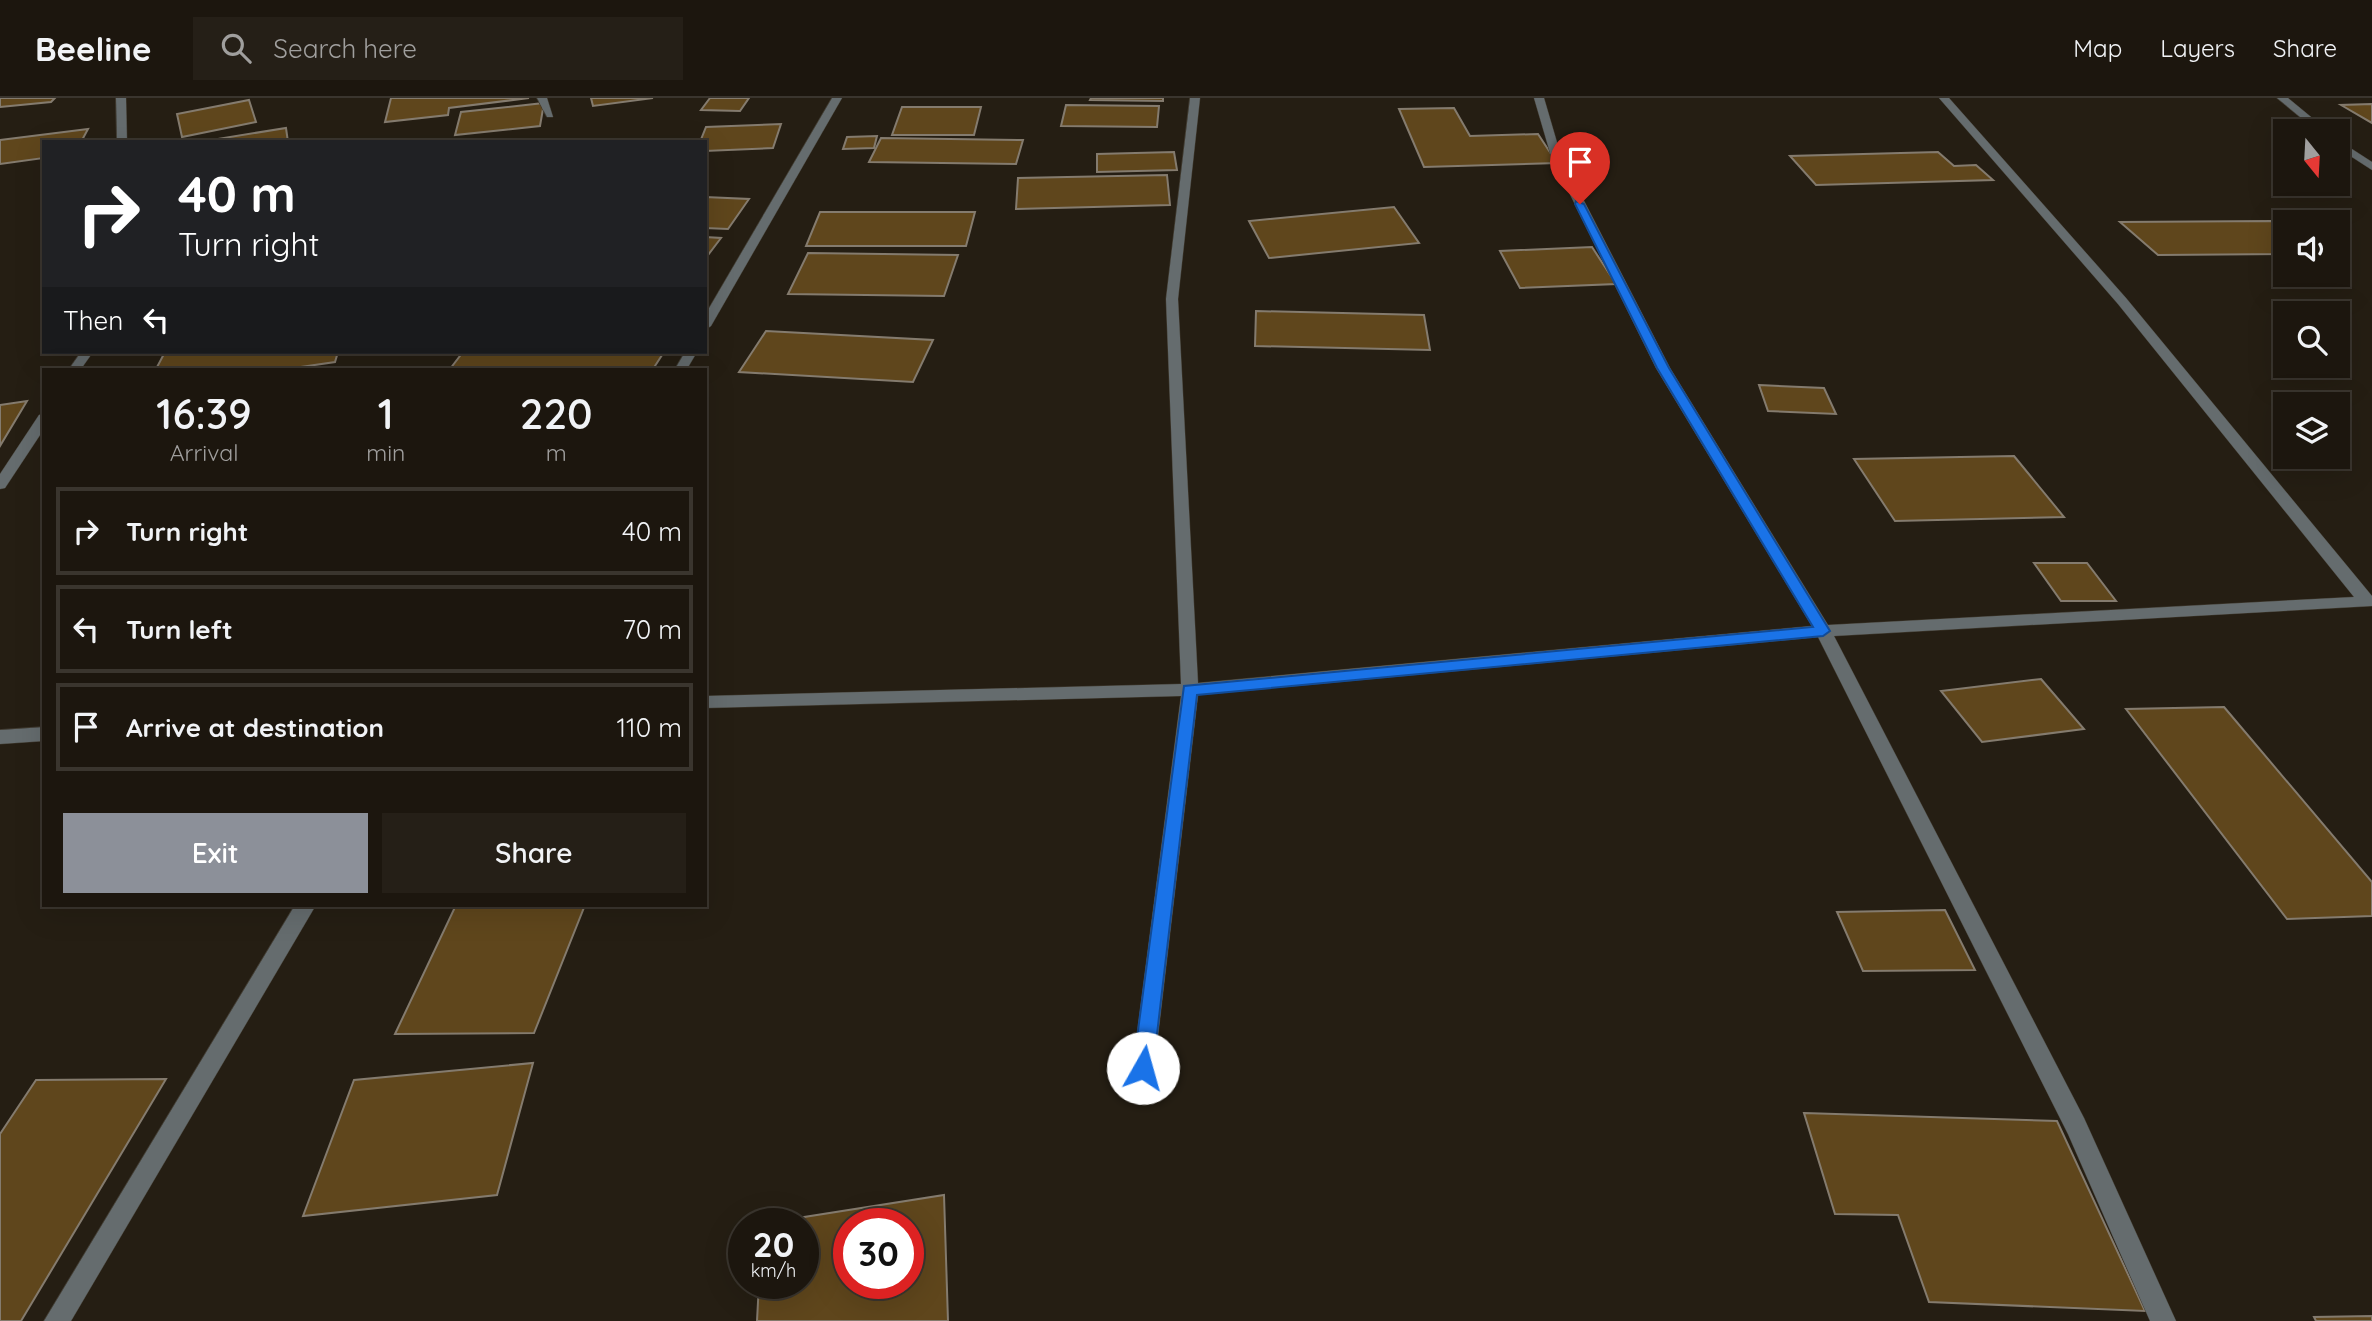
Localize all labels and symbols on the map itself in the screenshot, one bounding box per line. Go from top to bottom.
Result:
north arrow [2273,119,2350,196]
pin [1550,132,1610,204]
position arrow [1106,1031,1180,1105]
speed limit sign: 30 [833,1208,924,1299]

